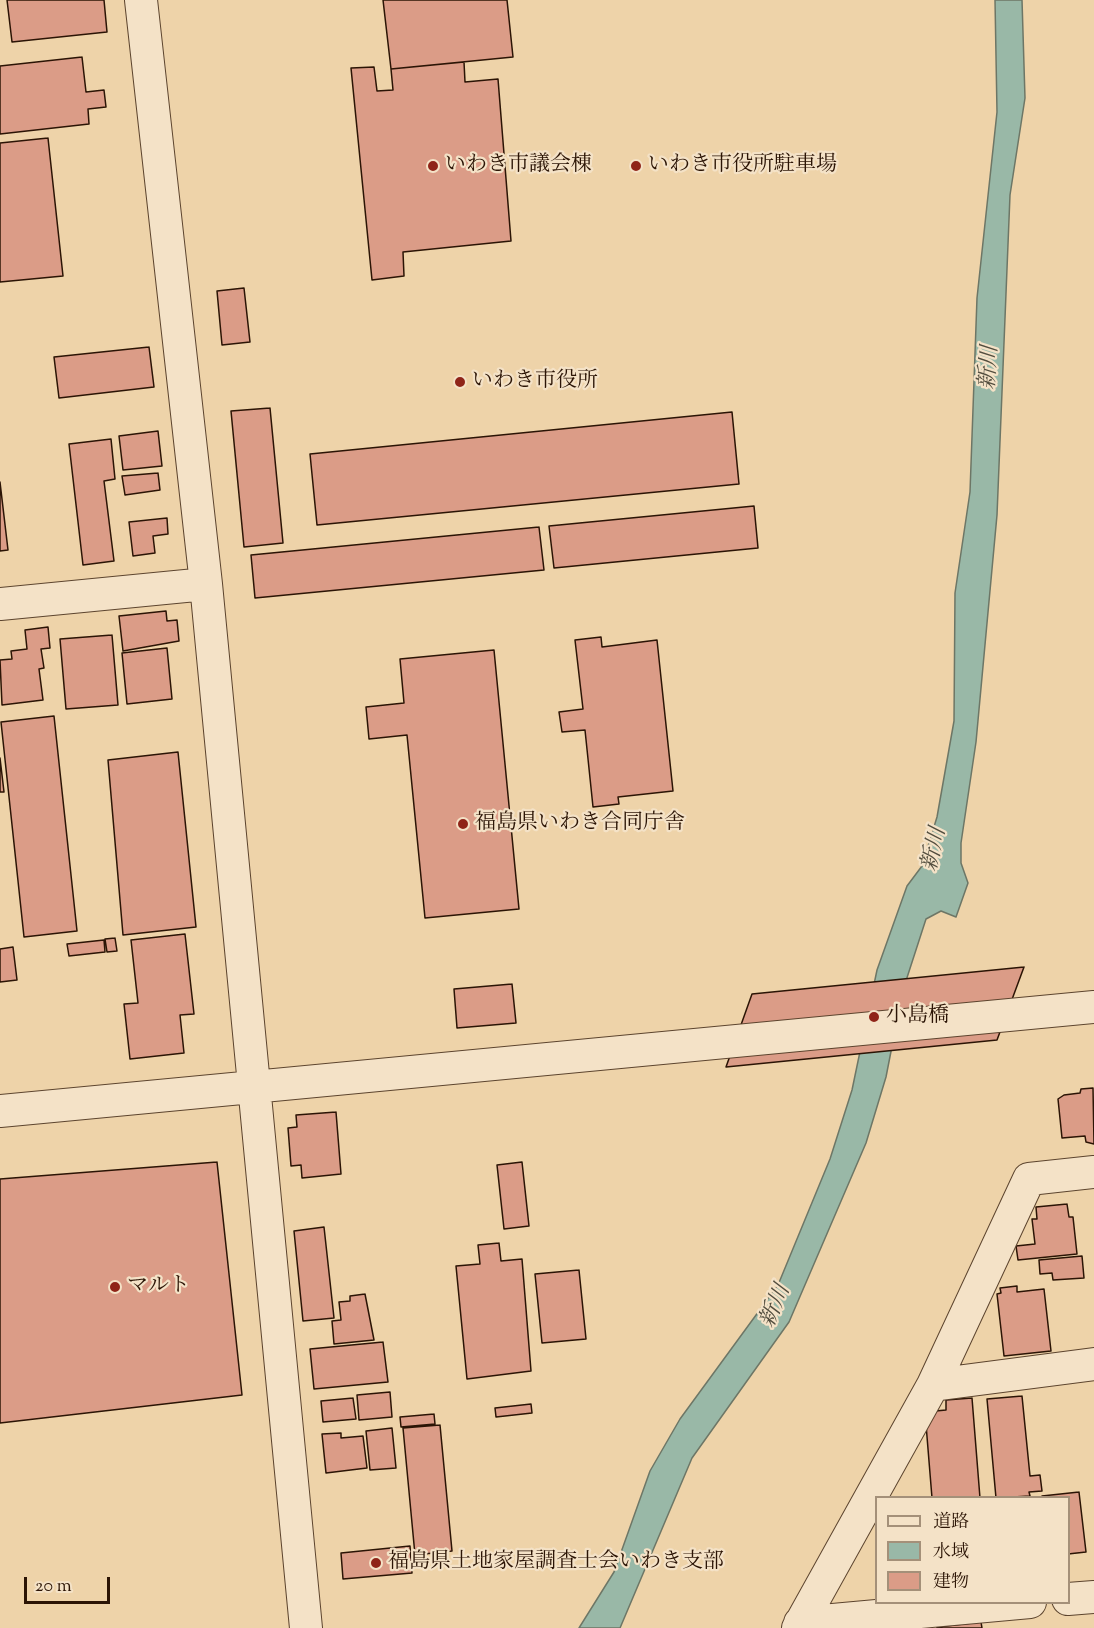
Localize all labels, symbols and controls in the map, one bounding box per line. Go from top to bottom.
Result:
place label: いわき市議会棟 [445,153,592,179]
place label: いわき市役所駐車場 [648,153,837,179]
marker: いわき市議会棟 [426,159,440,173]
marker: いわき市役所駐車場 [629,159,643,173]
water label: 新川 [976,345,1006,391]
place label: いわき市役所 [472,369,598,395]
marker: いわき市役所 [453,375,467,389]
place label: 福島県いわき合同庁舎 [475,811,685,837]
marker: 福島県いわき合同庁舎 [456,817,470,831]
water label: 新川 [918,826,954,874]
place label: 小島橋 [886,1004,949,1030]
marker: 小島橋 [867,1010,881,1024]
place label: マルト [127,1274,190,1300]
marker: マルト [108,1280,122,1294]
water label: 新川 [756,1282,798,1332]
legend [875,1496,1070,1604]
text: 道路 [933,1510,969,1536]
text: 水域 [933,1540,969,1566]
place label: 福島県土地家屋調査士会いわき支部 [388,1550,724,1576]
marker: 福島県土地家屋調査士会いわき支部 [369,1556,383,1570]
scale bar [27,1565,112,1603]
text: 建物 [933,1570,969,1596]
text: 20 m [35,1574,72,1600]

